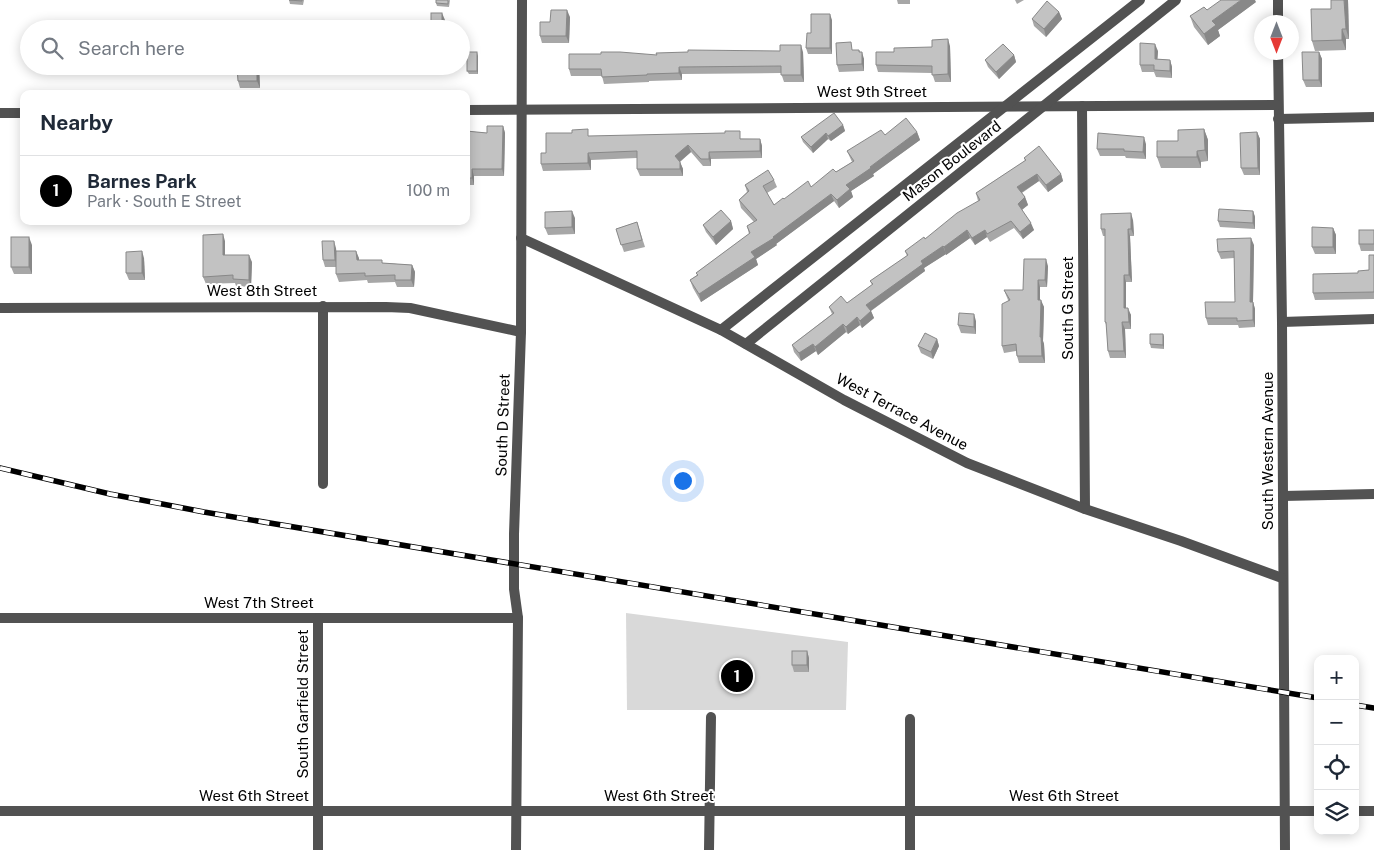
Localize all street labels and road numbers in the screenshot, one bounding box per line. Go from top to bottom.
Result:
street label: West 9th Street [817,83,927,100]
street label: Mason Boulevard [899,117,1004,204]
street label: South G Street [1059,256,1076,360]
street label: West 8th Street [207,282,317,299]
street label: West Terrace Avenue [833,370,971,454]
street label: South Western Avenue [1259,372,1276,530]
street label: South D Street [492,373,513,477]
street label: West 7th Street [204,594,314,611]
street label: South Garfield Street [294,629,311,779]
street label: West 6th Street [199,787,309,804]
street label: West 6th Street [604,787,714,804]
street label: West 6th Street [1009,787,1119,804]

